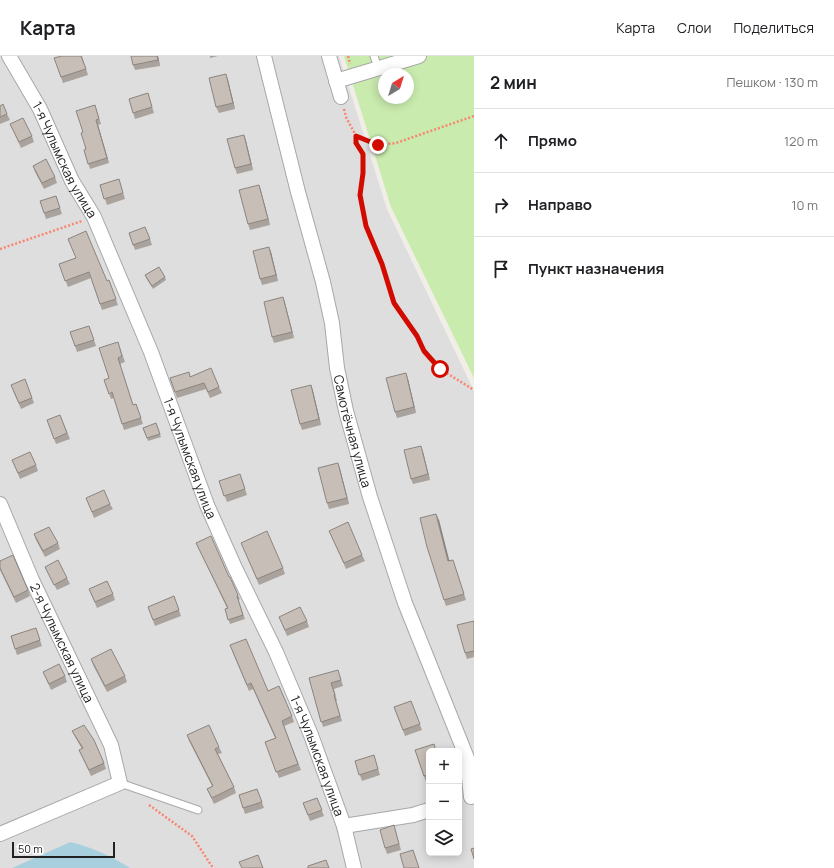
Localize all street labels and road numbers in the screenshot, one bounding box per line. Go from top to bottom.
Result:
street label: 1-я Чулымская улица [28,98,101,221]
street label: Самотёчная улица [330,373,376,490]
street label: 1-я Чулымская улица [159,395,221,522]
street label: 2-я Чулымская улица [26,580,98,705]
street label: 1-я Чулымская улица [286,692,349,819]

